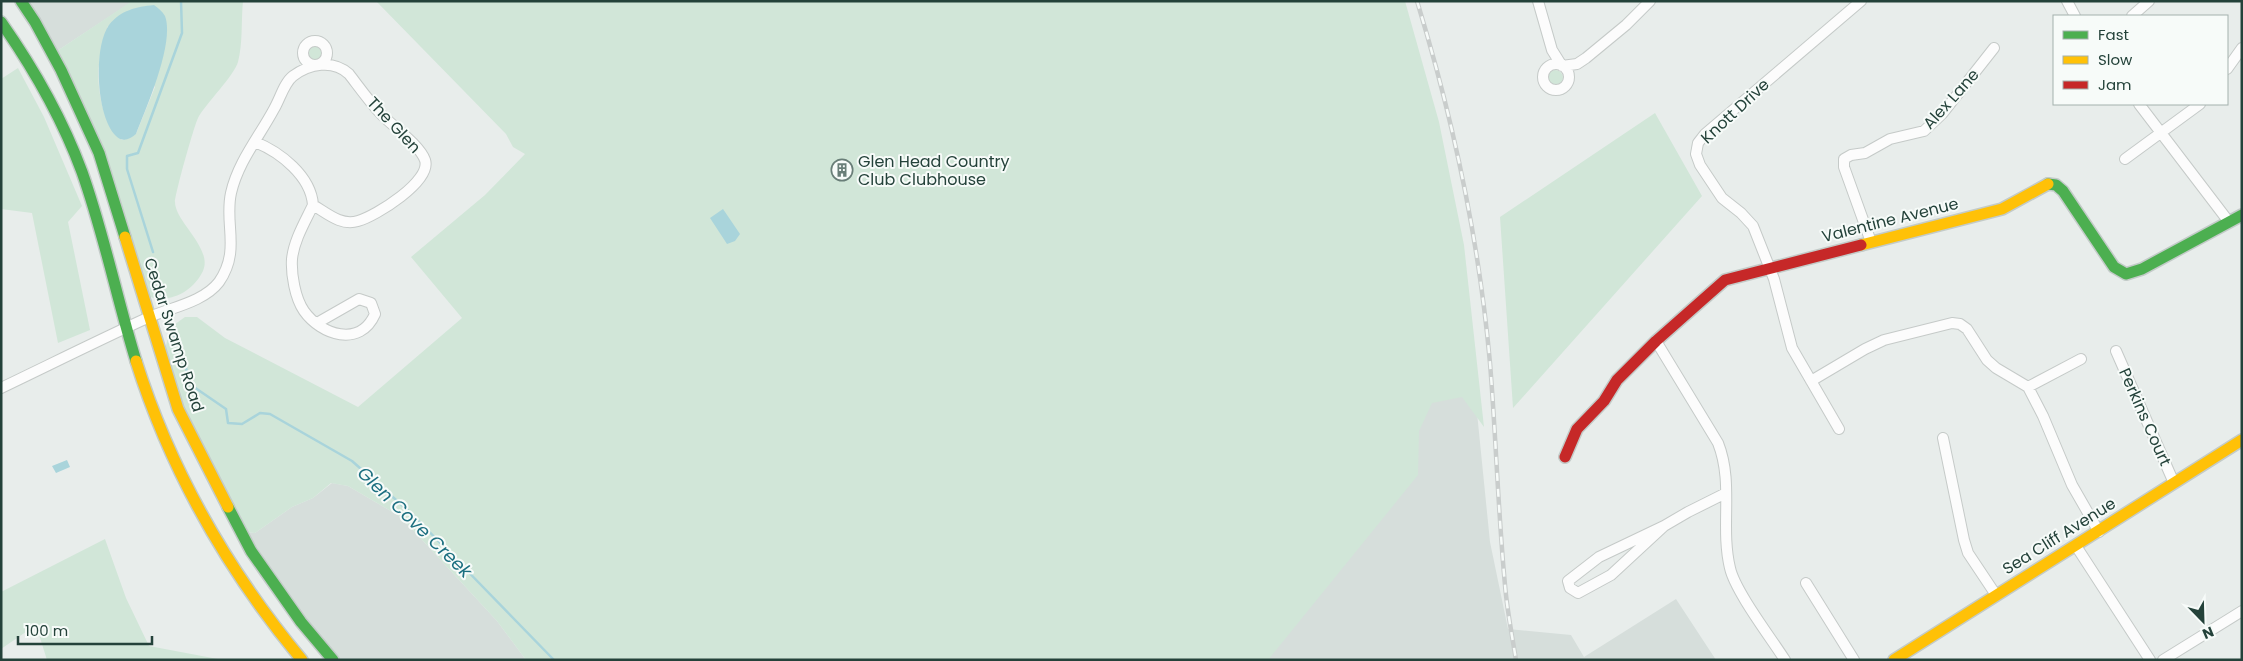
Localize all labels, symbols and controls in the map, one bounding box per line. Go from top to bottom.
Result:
legend [2053,15,2228,105]
text: Fast [2098,24,2129,45]
text: Slow [2098,49,2133,70]
street label: Alex Lane [1918,64,1985,134]
street label: Knott Drive [1696,73,1774,149]
text: Jam [2098,74,2132,95]
street label: The Glen [362,92,426,158]
place label: Glen Head Country Club Clubhouse [858,150,1010,191]
building icon: Glen Head Country Club Clubhouse [830,158,854,182]
street label: Valentine Avenue [1819,192,1961,248]
street label: Cedar Swamp Road [138,255,210,415]
street label: Perkins Court [2113,364,2177,470]
water label: Glen Cove Creek [352,461,478,584]
street label: Sea Cliff Avenue [1998,492,2120,580]
north arrow [2178,596,2228,646]
scale bar [18,614,151,646]
text: 100 m [25,620,68,641]
text: N [2199,622,2217,644]

